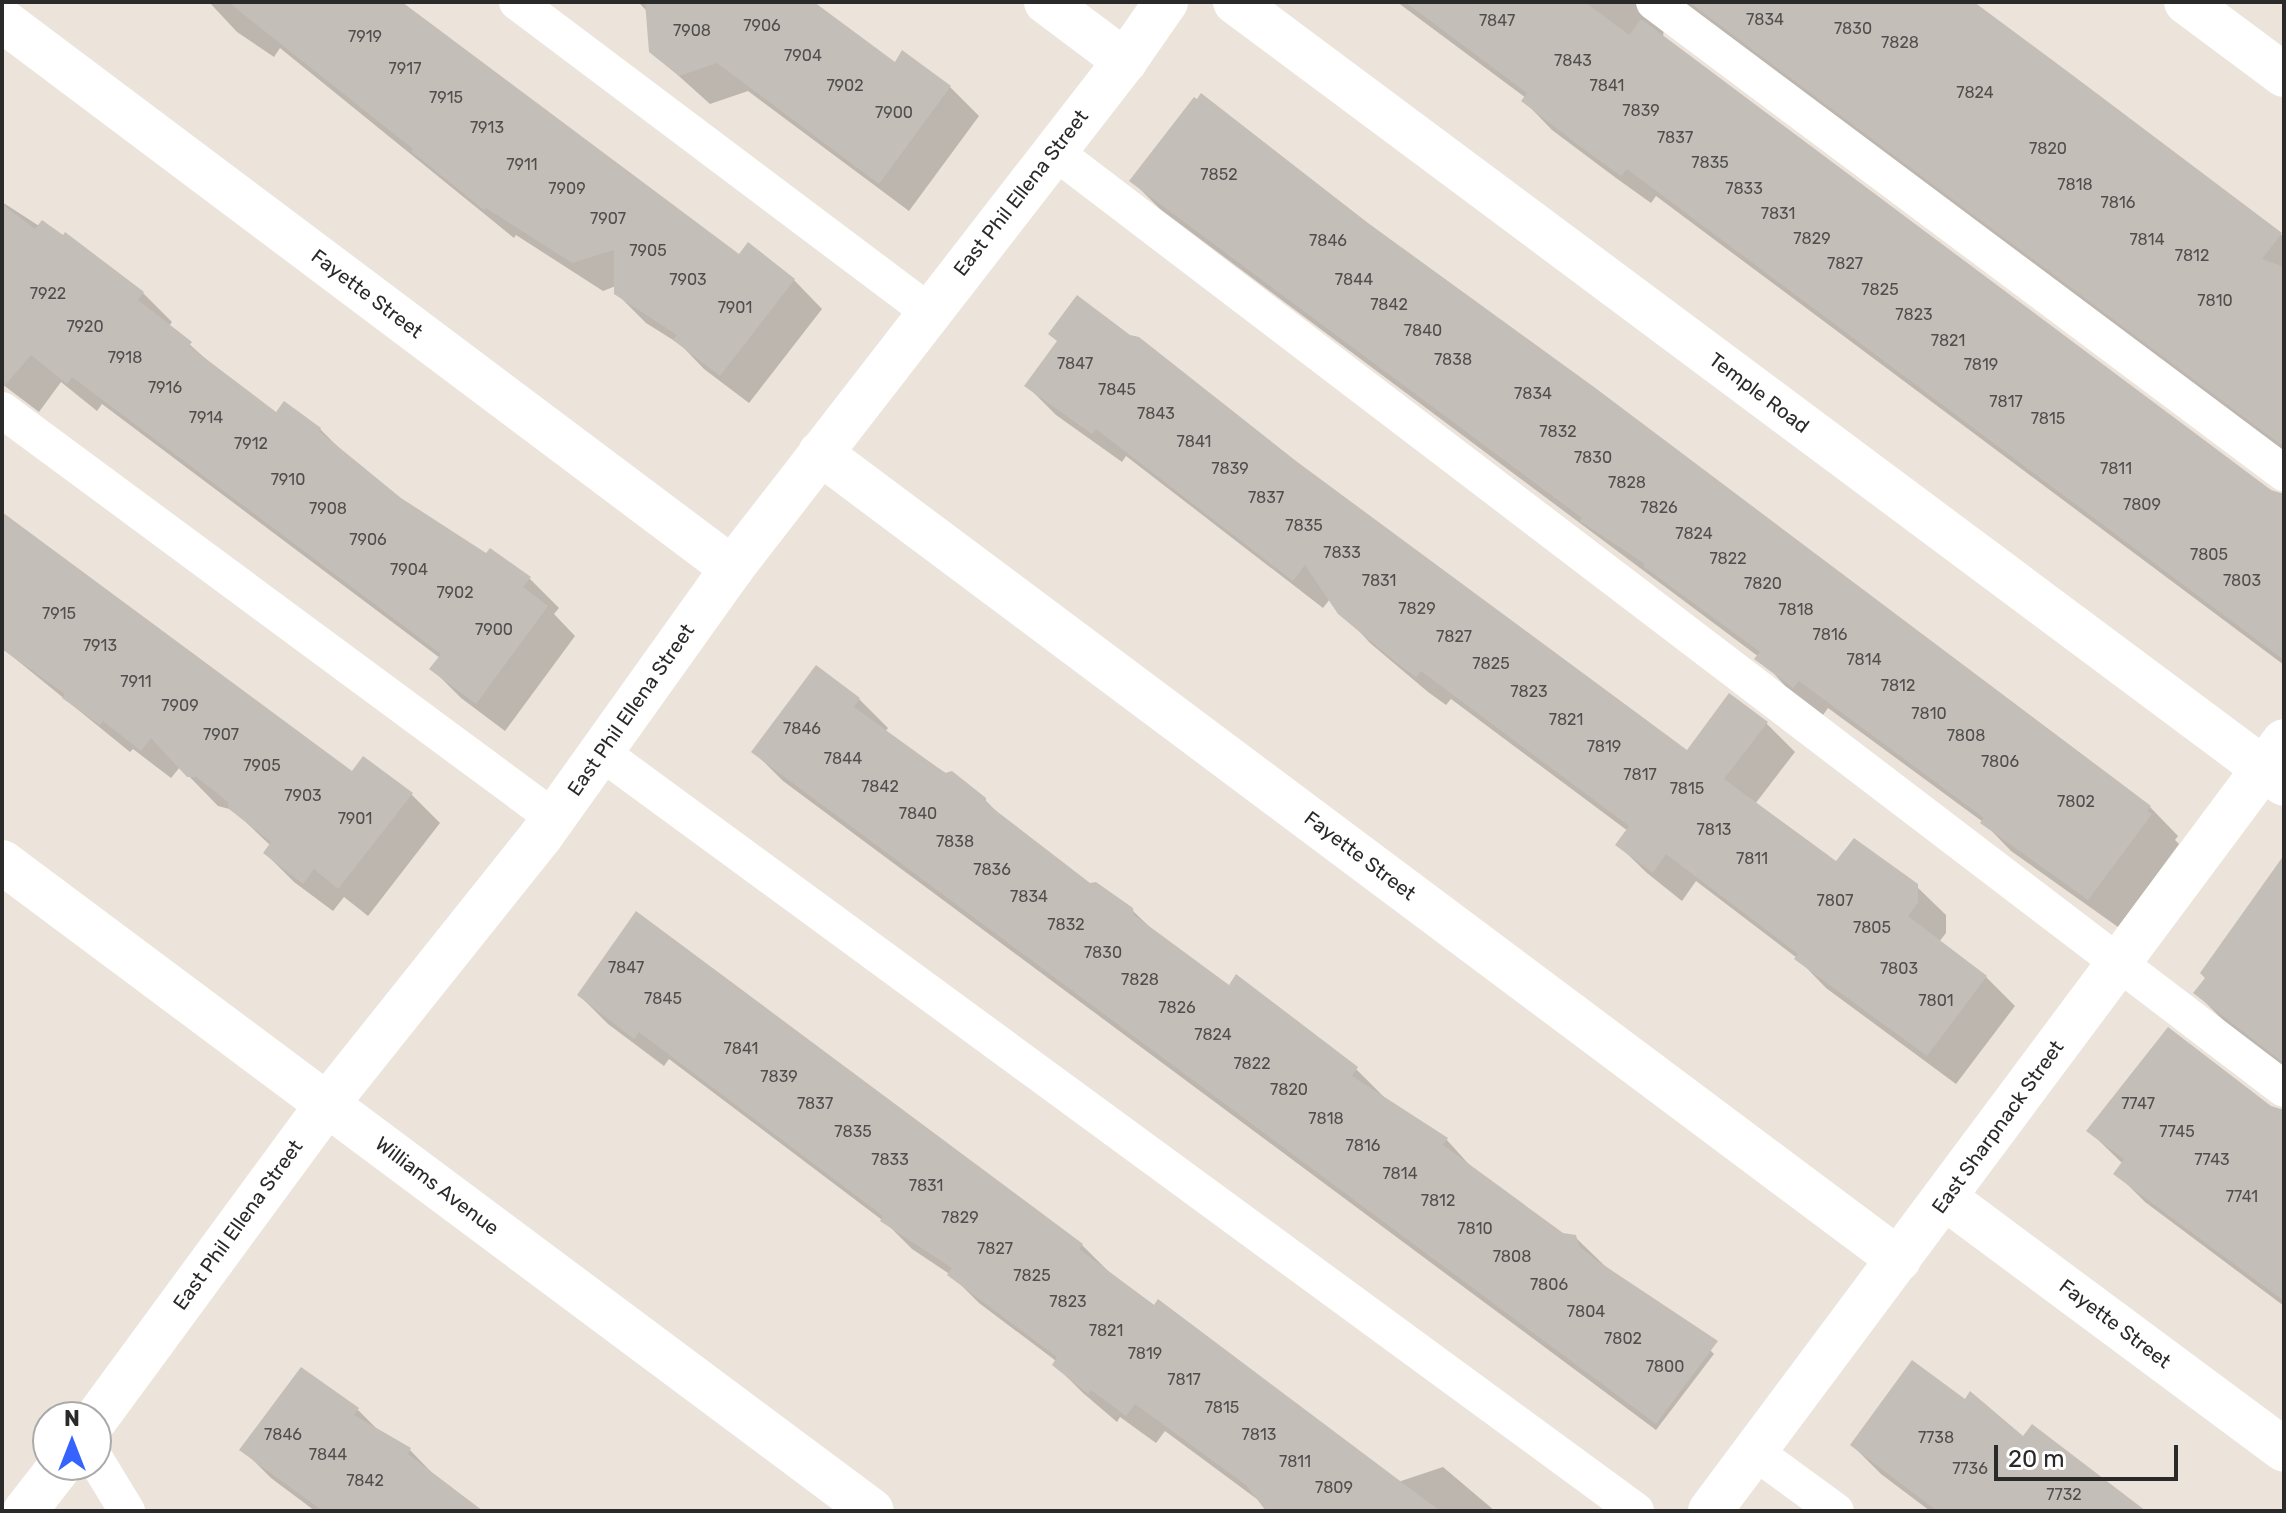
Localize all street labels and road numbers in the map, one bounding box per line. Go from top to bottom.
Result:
street label: East Phil Ellena Street [949,105,1093,281]
street label: Fayette Street [307,244,427,344]
street label: Temple Road [1704,348,1814,438]
street label: East Phil Ellena Street [562,619,700,801]
street label: Fayette Street [1300,806,1420,906]
street label: East Sharpnack Street [1927,1036,2069,1218]
street label: Williams Avenue [370,1131,504,1241]
street label: East Phil Ellena Street [168,1135,308,1315]
street label: Fayette Street [2055,1274,2175,1374]

